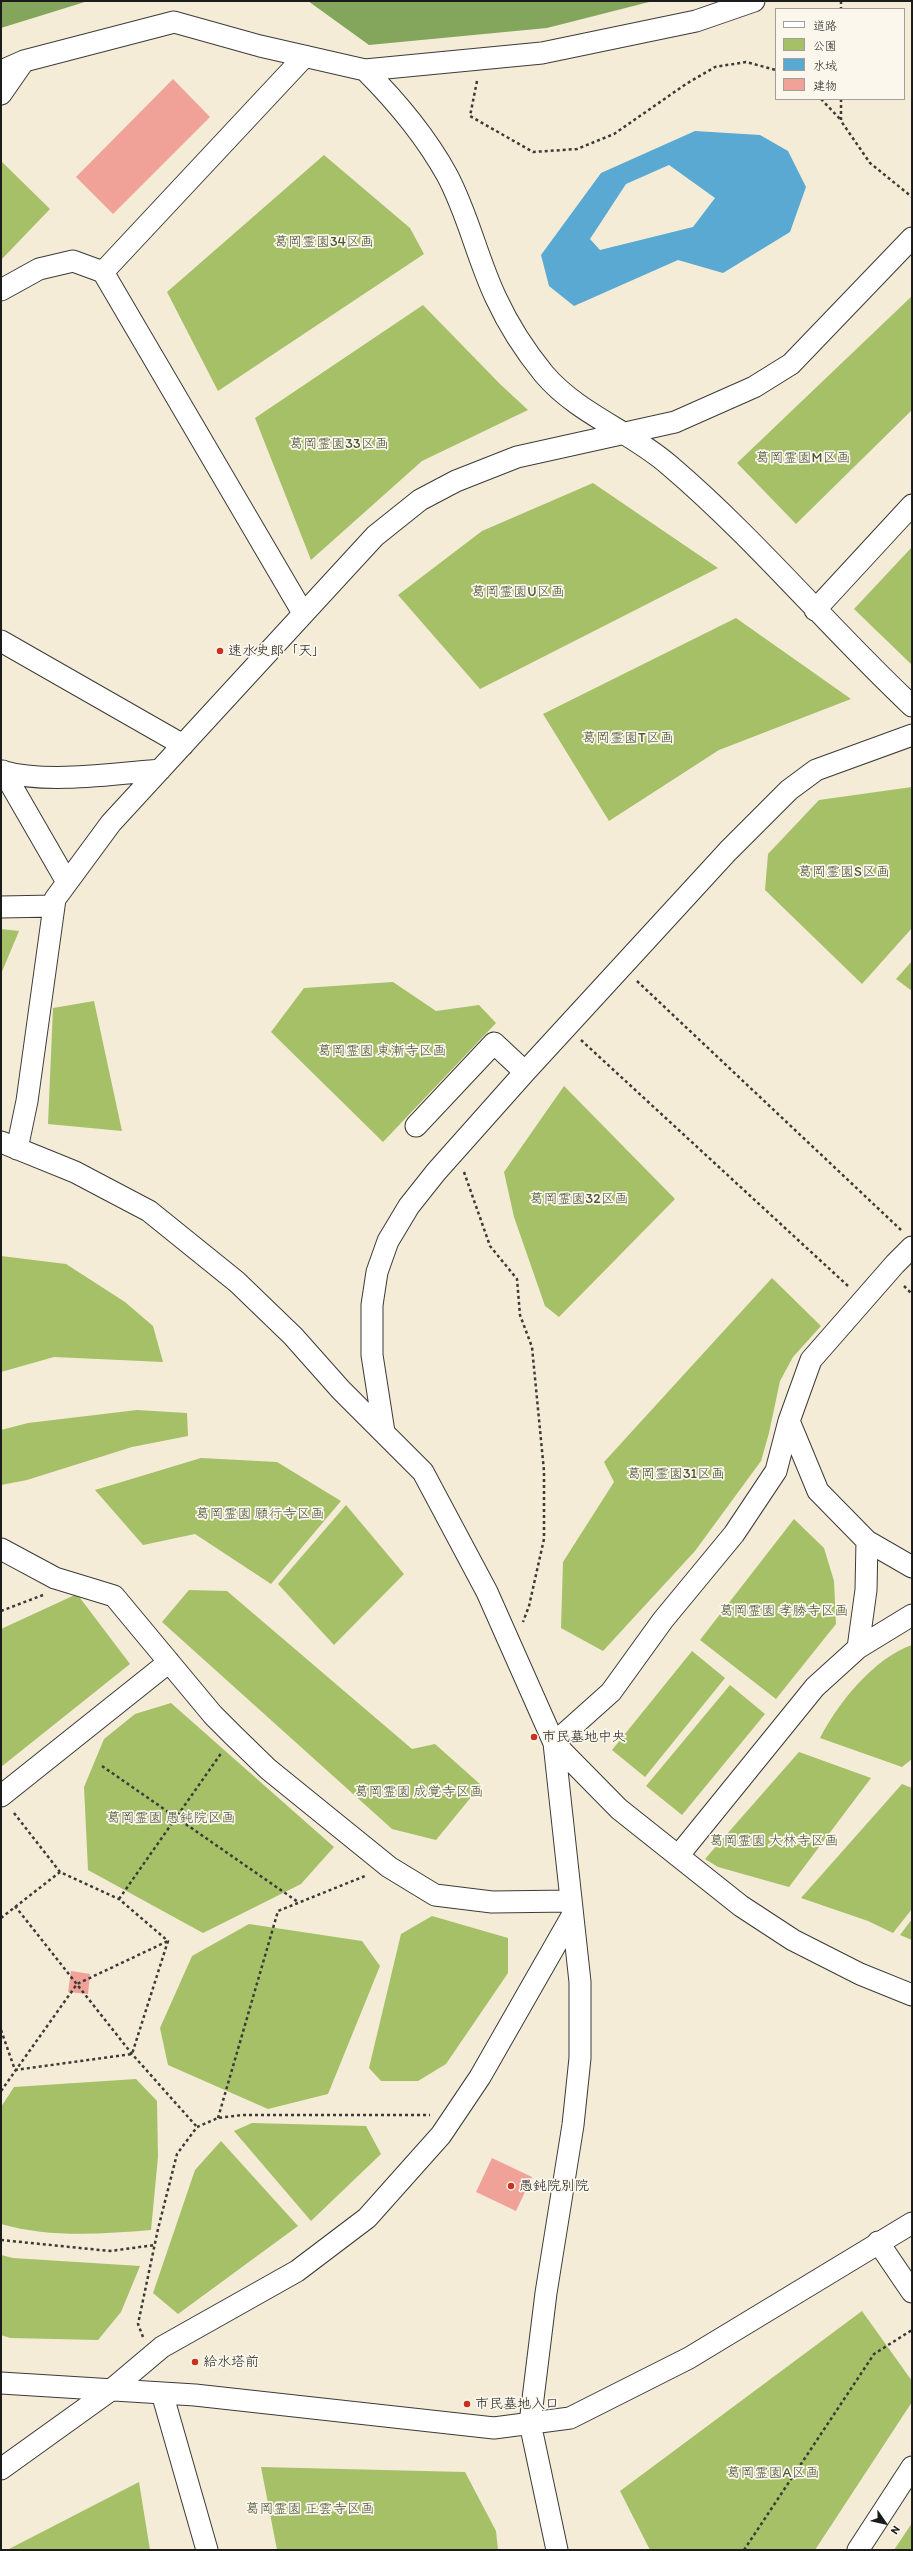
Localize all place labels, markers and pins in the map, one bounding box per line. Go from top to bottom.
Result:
place label: 速水史郎「天」 [228,643,326,659]
marker: 速水史郎「天」 [215,646,225,656]
place label: 市民墓地中央 [542,1729,626,1745]
marker: 市民墓地中央 [529,1732,539,1742]
place label: 愚鈍院別院 [519,2178,589,2194]
marker: 愚鈍院別院 [506,2181,516,2191]
place label: 給水塔前 [203,2354,259,2370]
marker: 給水塔前 [190,2357,200,2367]
place label: 市民墓地入口 [475,2396,559,2412]
marker: 市民墓地入口 [462,2399,472,2409]

